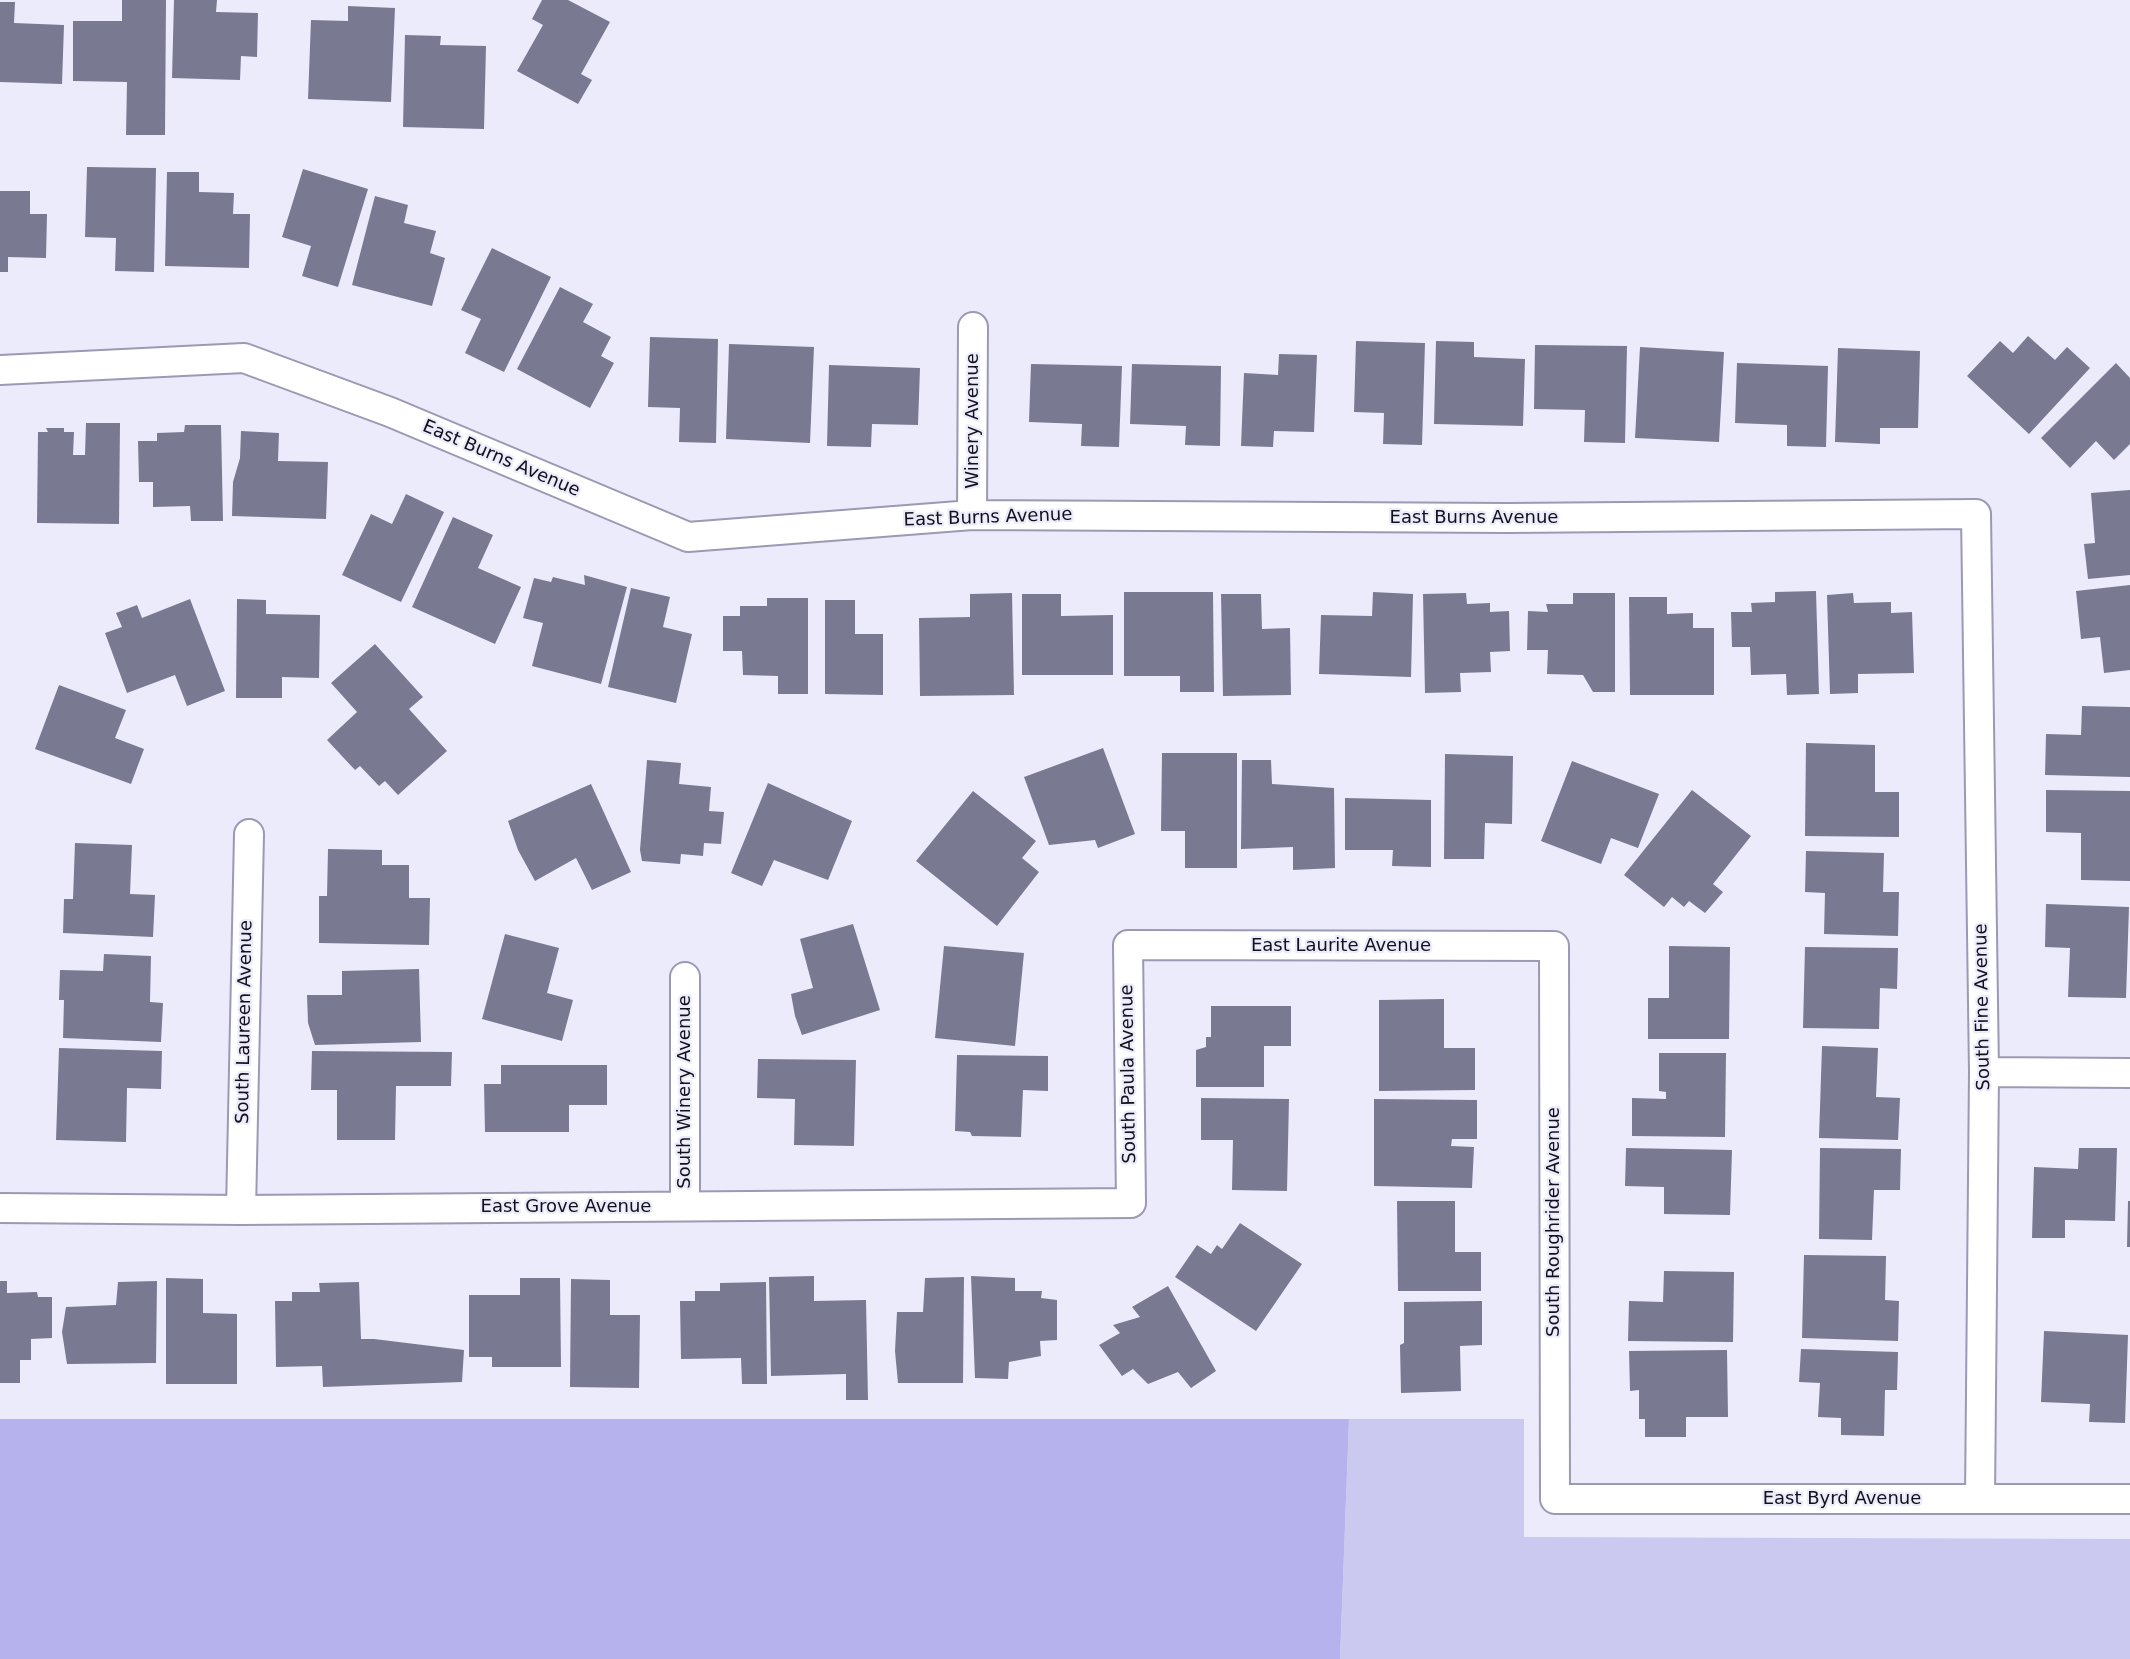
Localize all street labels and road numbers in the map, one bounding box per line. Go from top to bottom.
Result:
street label: Winery Avenue [962,353,984,489]
street label: East Burns Avenue [419,416,583,502]
street label: East Burns Avenue [903,504,1073,532]
street label: East Burns Avenue [1390,507,1558,529]
street label: South Laureen Avenue [232,920,258,1124]
street label: South Fine Avenue [1971,923,1995,1091]
street label: East Laurite Avenue [1251,935,1431,957]
street label: South Paula Avenue [1117,984,1141,1164]
street label: South Winery Avenue [674,995,696,1189]
street label: South Roughrider Avenue [1543,1107,1565,1337]
street label: East Grove Avenue [481,1196,651,1218]
street label: East Byrd Avenue [1763,1488,1921,1510]

